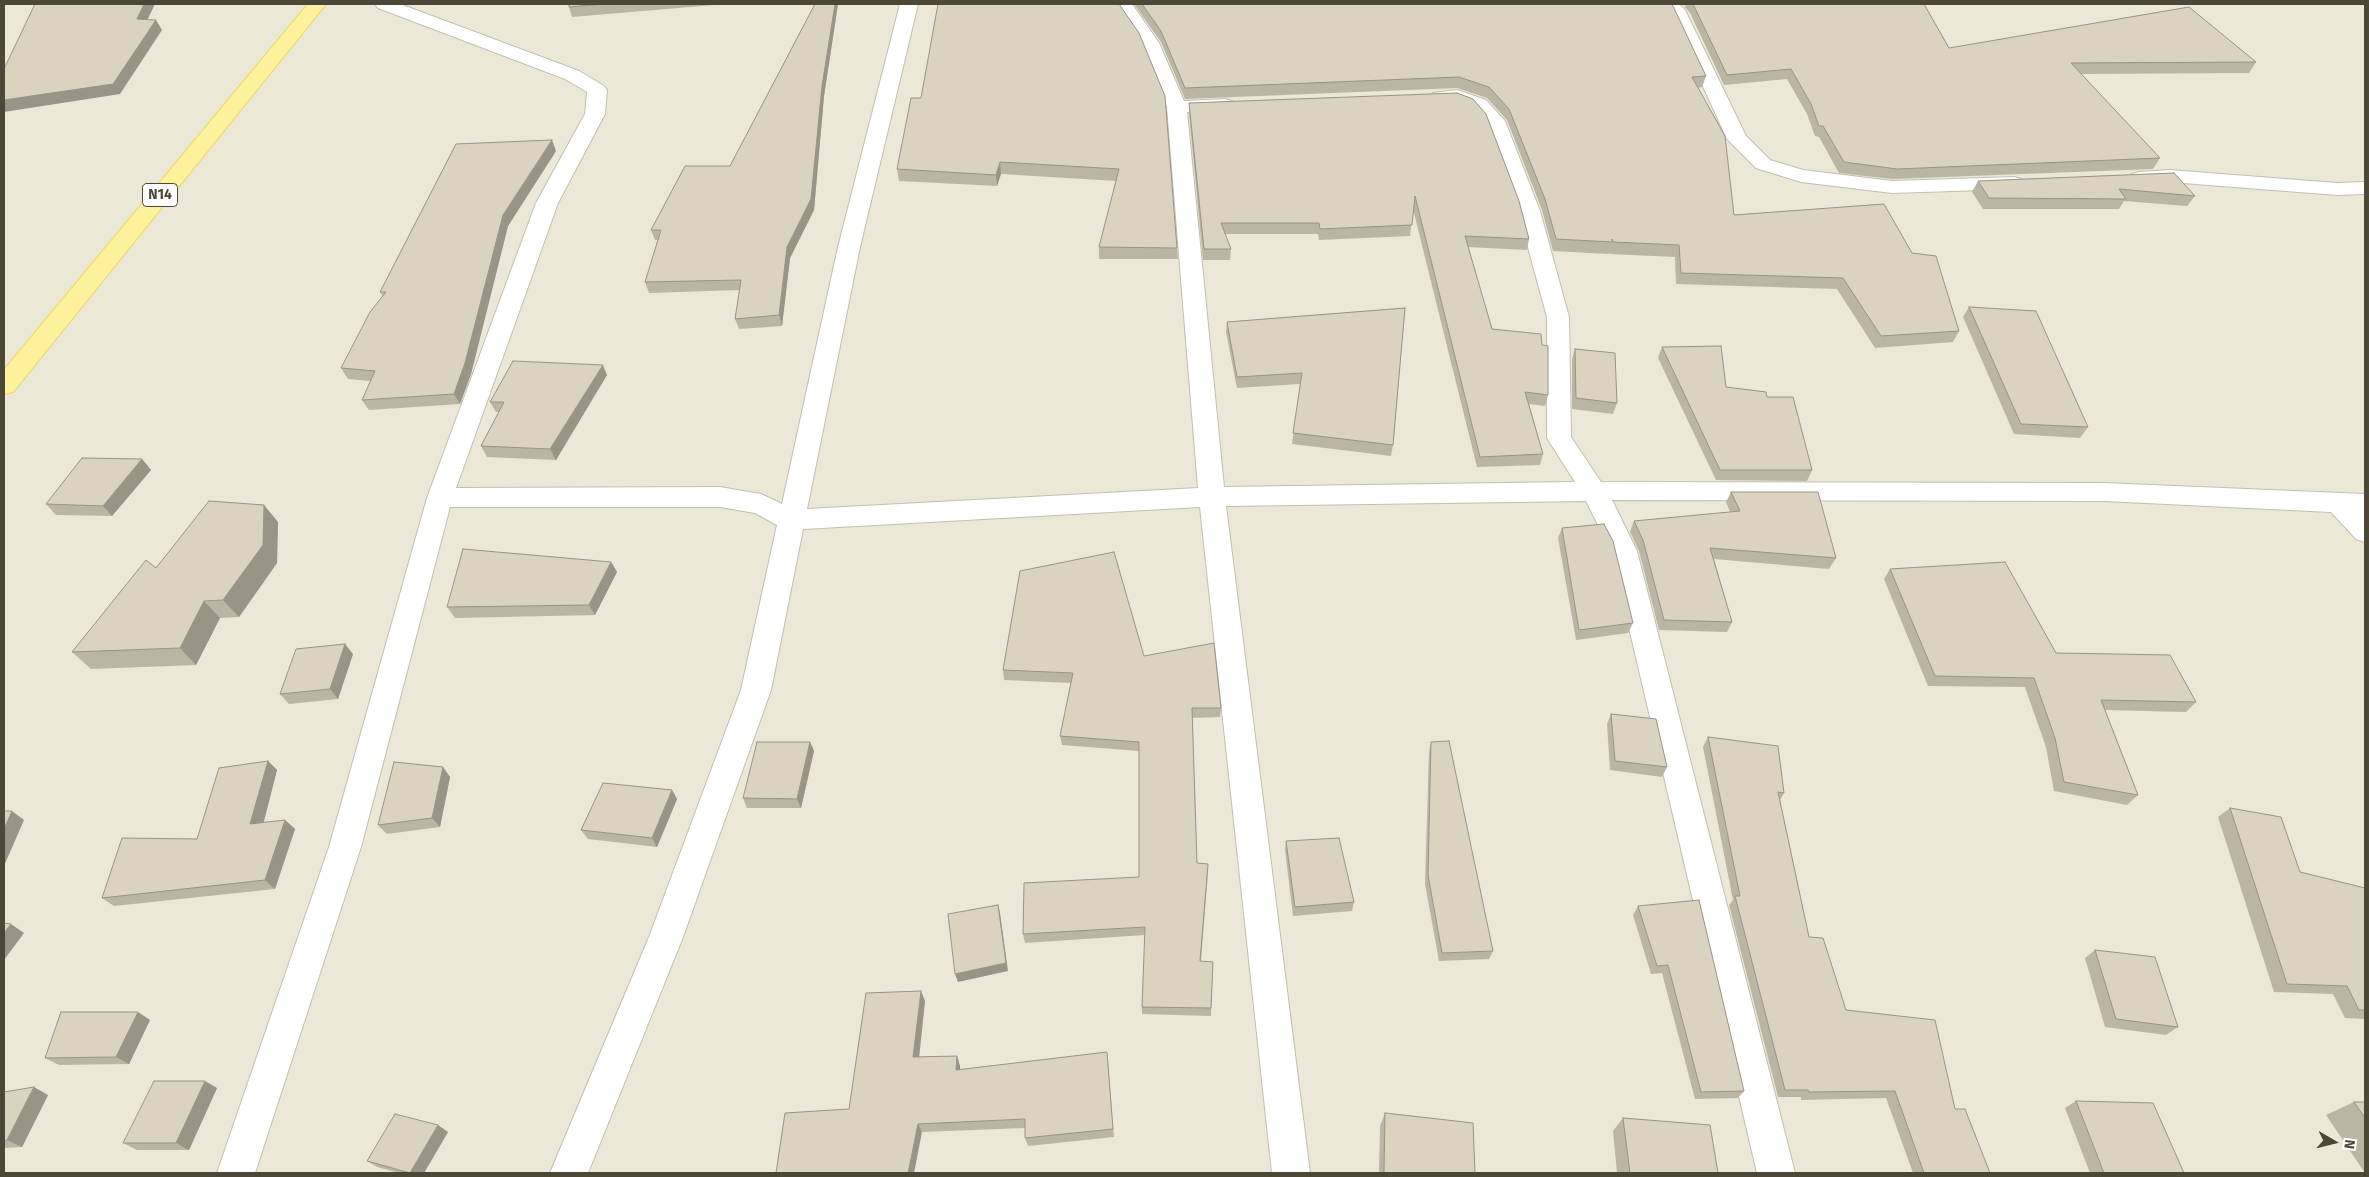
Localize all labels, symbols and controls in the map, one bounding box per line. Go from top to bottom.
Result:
road number: N14 [142,184,178,206]
north arrow [2309,1117,2359,1167]
text: N [2340,1138,2358,1150]

